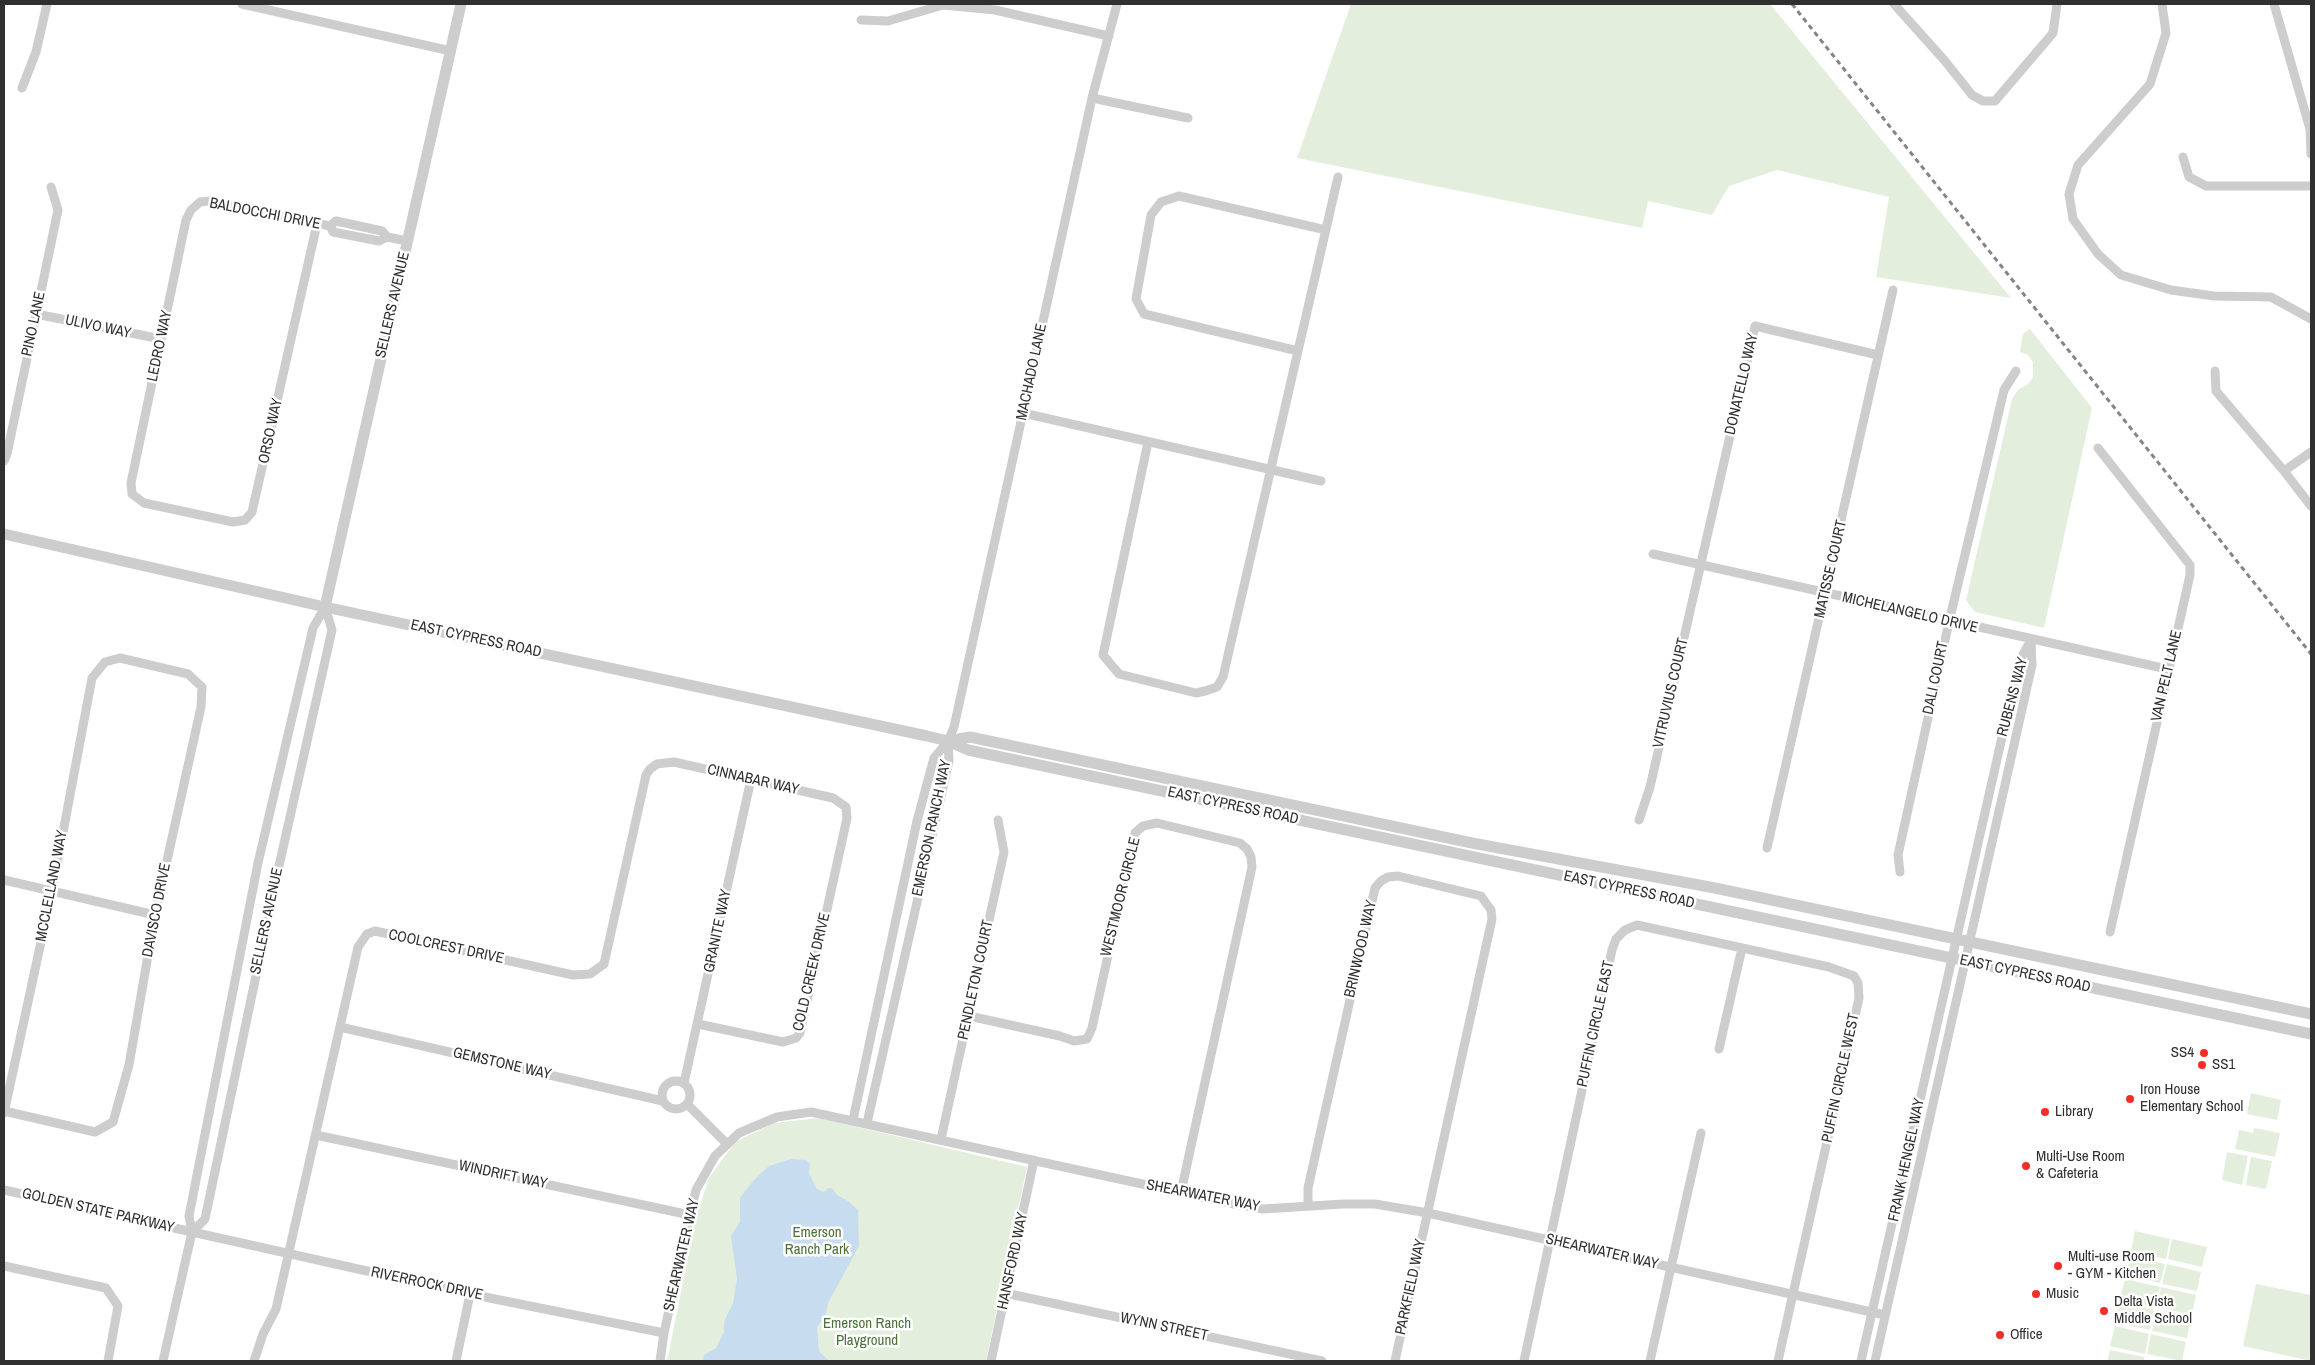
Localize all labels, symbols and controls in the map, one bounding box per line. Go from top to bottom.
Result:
street label: BALDOCCHI DRIVE [208,194,322,234]
street label: SELLERS AVENUE [372,250,414,360]
street label: PINO LANE [18,290,50,358]
street label: LEDRO WAY [144,309,176,383]
street label: ULIVO WAY [63,311,133,343]
street label: MACHADO LANE [1013,322,1051,422]
street label: DONATELLO WAY [1722,331,1762,437]
street label: ORSO WAY [255,397,287,465]
street label: MATISSE COURT [1811,518,1851,620]
street label: MICHELANGELO DRIVE [1840,589,1980,637]
street label: EAST CYPRESS ROAD [409,616,543,662]
street label: VAN PELT LANE [2148,629,2186,723]
street label: VITRUVIUS COURT [1650,636,1692,750]
street label: DALI COURT [1919,640,1953,716]
street label: RUBENS WAY [1994,655,2032,739]
street label: EMERSON RANCH WAY [909,758,955,898]
street label: CINNABAR WAY [705,761,801,799]
street label: EAST CYPRESS ROAD [1166,783,1300,829]
street label: MCCLELLAND WAY [32,829,72,943]
street label: WESTMOOR CIRCLE [1097,835,1145,959]
street label: DAVISCO DRIVE [139,861,175,959]
street label: SELLERS AVENUE [247,866,287,976]
street label: EAST CYPRESS ROAD [1562,867,1696,913]
street label: GRANITE WAY [700,888,736,974]
street label: BRINWOOD WAY [1341,899,1381,999]
street label: COLD CREEK DRIVE [790,911,834,1033]
street label: PENDLETON COURT [955,919,997,1041]
street label: COOLCREST DRIVE [387,926,505,968]
street label: EAST CYPRESS ROAD [1958,951,2092,997]
street label: PUFFIN CIRCLE EAST [1574,959,1618,1089]
street label: PUFFIN CIRCLE WEST [1818,1012,1864,1144]
street label: GEMSTONE WAY [451,1044,553,1084]
place label: SS4 [2171,1044,2194,1062]
marker: SS4 [2198,1047,2210,1059]
place label: SS1 [2212,1056,2235,1074]
marker: SS1 [2196,1059,2208,1071]
place label: Iron House Elementary School [2140,1081,2243,1116]
marker: Iron House Elementary School [2124,1093,2136,1105]
street label: FRANK HENGEL WAY [1885,1097,1929,1223]
place label: Library [2055,1103,2093,1121]
marker: Library [2039,1106,2051,1118]
place label: Multi-Use Room & Cafeteria [2036,1148,2125,1183]
street label: WINDRIFT WAY [457,1157,549,1193]
marker: Multi-Use Room & Cafeteria [2020,1160,2032,1172]
street label: SHEARWATER WAY [1145,1176,1261,1216]
street label: GOLDEN STATE PARKWAY [20,1185,176,1237]
street label: SHEARWATER WAY [660,1197,704,1313]
street label: HANSFORD WAY [994,1211,1032,1311]
park label: Emerson Ranch Park [785,1224,849,1259]
street label: SHEARWATER WAY [1544,1230,1660,1274]
street label: PARKFIELD WAY [1392,1237,1430,1337]
place label: Multi-use Room - GYM - Kitchen [2068,1248,2156,1283]
marker: Multi-use Room - GYM - Kitchen [2052,1260,2064,1272]
street label: RIVERROCK DRIVE [369,1263,485,1305]
place label: Music [2046,1285,2079,1303]
marker: Music [2030,1288,2042,1300]
place label: Delta Vista Middle School [2114,1293,2192,1328]
marker: Delta Vista Middle School [2098,1305,2110,1317]
street label: WYNN STREET [1118,1309,1210,1345]
park label: Emerson Ranch Playground [823,1315,911,1350]
place label: Office [2010,1326,2043,1344]
marker: Office [1994,1329,2006,1341]

